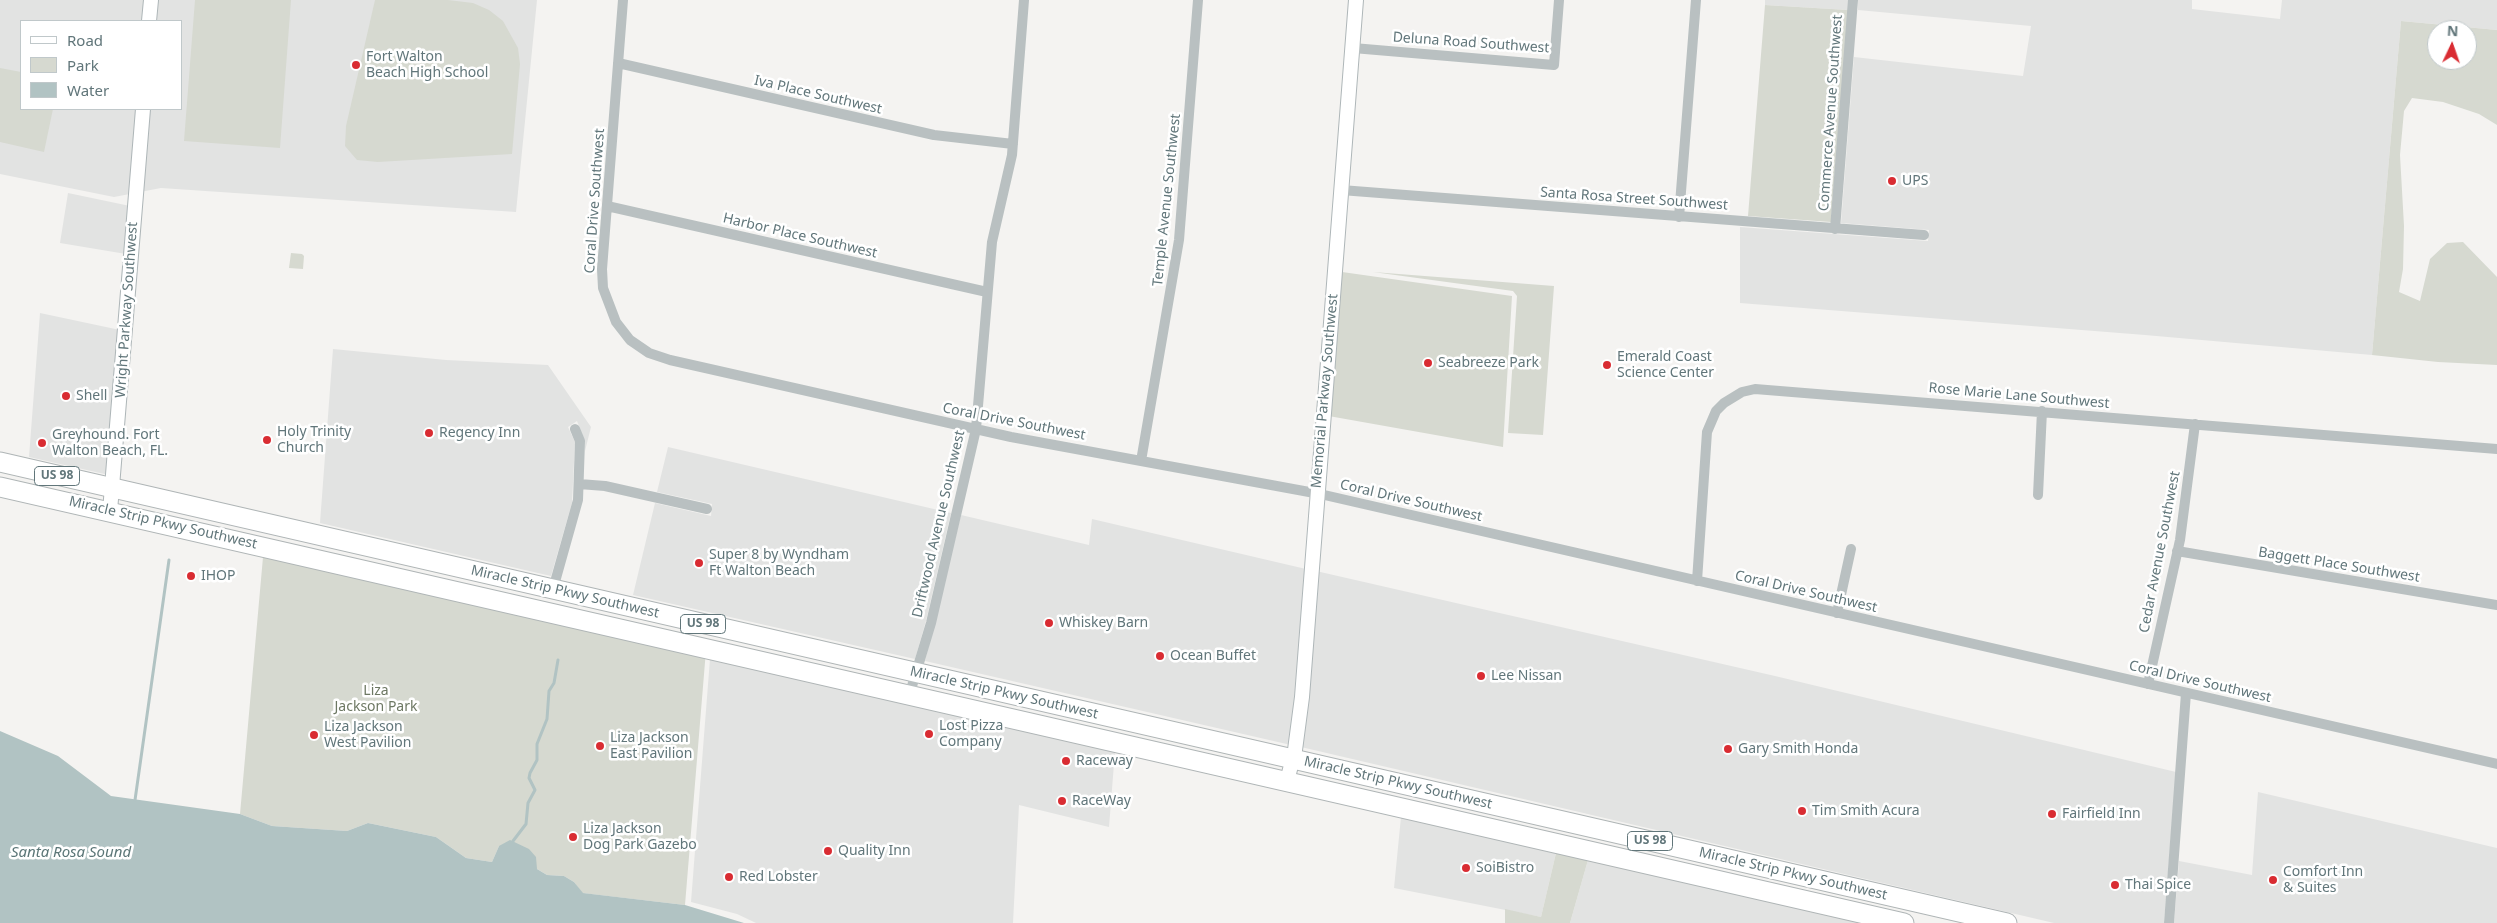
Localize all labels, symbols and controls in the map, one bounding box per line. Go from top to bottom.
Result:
street label: Commerce Avenue Southwest [1816,14,1846,212]
legend [20,20,182,110]
north arrow [2427,20,2477,70]
text: N [2447,21,2459,40]
street label: Deluna Road Southwest [1392,29,1550,57]
text: Road [67,30,103,50]
place label: Fort Walton Beach High School [366,49,488,82]
text: Park [67,55,99,75]
marker: Fort Walton Beach High School [350,59,362,71]
street label: Iva Place Southwest [752,72,884,118]
text: Water [67,80,109,100]
street label: Temple Avenue Southwest [1150,113,1184,287]
street label: Coral Drive Southwest [582,128,608,274]
place label: UPS [1902,173,1928,189]
marker: UPS [1886,175,1898,187]
street label: Santa Rosa Street Southwest [1540,184,1728,214]
street label: Harbor Place Southwest [721,210,879,262]
street label: Wright Parkway Southwest [112,221,142,399]
street label: Memorial Parkway Southwest [1308,293,1342,489]
place label: Emerald Coast Science Center [1617,349,1714,382]
place label: Seabreeze Park [1438,355,1539,371]
marker: Seabreeze Park [1422,357,1434,369]
marker: Emerald Coast Science Center [1601,359,1613,371]
street label: Rose Marie Lane Southwest [1928,380,2110,412]
place label: Shell [76,388,107,404]
marker: Shell [60,390,72,402]
street label: Coral Drive Southwest [941,400,1087,444]
place label: Holy Trinity Church [277,424,351,457]
place label: Regency Inn [439,425,520,441]
place label: Greyhound. Fort Walton Beach, FL. [52,427,168,460]
marker: Regency Inn [423,427,435,439]
street label: Driftwood Avenue Southwest [909,429,969,619]
marker: Holy Trinity Church [261,434,273,446]
marker: Greyhound. Fort Walton Beach, FL. [36,437,48,449]
road number: US 98 [34,466,80,486]
street label: Cedar Avenue Southwest [2136,470,2184,634]
street label: Coral Drive Southwest [1338,476,1484,526]
street label: Miracle Strip Pkwy Southwest [67,493,259,553]
street label: Baggett Place Southwest [2257,544,2421,586]
place label: Super 8 by Wyndham Ft Walton Beach [709,547,849,580]
marker: Super 8 by Wyndham Ft Walton Beach [693,557,705,569]
street label: Miracle Strip Pkwy Southwest [469,562,661,622]
street label: Coral Drive Southwest [1733,567,1879,617]
place label: IHOP [201,568,236,584]
marker: IHOP [185,570,197,582]
road number: US 98 [680,614,726,634]
place label: Whiskey Barn [1059,615,1148,631]
marker: Whiskey Barn [1043,617,1055,629]
place label: Ocean Buffet [1170,648,1256,664]
marker: Ocean Buffet [1154,650,1166,662]
street label: Coral Drive Southwest [2127,657,2273,707]
street label: Miracle Strip Pkwy Southwest [908,663,1100,723]
place label: Lee Nissan [1491,668,1562,684]
marker: Lee Nissan [1475,670,1487,682]
park label: Liza Jackson Park [335,683,417,716]
place label: Lost Pizza Company [939,718,1003,750]
place label: Liza Jackson West Pavilion [324,719,411,752]
marker: Lost Pizza Company [923,728,935,740]
marker: Liza Jackson West Pavilion [308,729,320,741]
place label: Liza Jackson East Pavilion [610,730,692,762]
marker: Liza Jackson East Pavilion [594,740,606,752]
place label: Gary Smith Honda [1738,741,1858,757]
marker: Gary Smith Honda [1722,743,1734,755]
place label: Raceway [1076,753,1133,769]
street label: Miracle Strip Pkwy Southwest [1302,753,1494,813]
marker: Raceway [1060,755,1072,767]
place label: RaceWay [1072,793,1131,809]
marker: RaceWay [1056,795,1068,807]
place label: Tim Smith Acura [1812,803,1920,819]
marker: Tim Smith Acura [1796,805,1808,817]
place label: Fairfield Inn [2062,806,2141,822]
marker: Fairfield Inn [2046,808,2058,820]
place label: Liza Jackson Dog Park Gazebo [583,821,697,854]
marker: Liza Jackson Dog Park Gazebo [567,831,579,843]
road number: US 98 [1628,831,1672,850]
place label: Quality Inn [838,843,911,859]
water label: Santa Rosa Sound [11,844,131,862]
street label: Miracle Strip Pkwy Southwest [1697,844,1889,904]
marker: Quality Inn [822,845,834,857]
place label: SoiBistro [1476,860,1534,876]
marker: SoiBistro [1460,862,1472,874]
place label: Comfort Inn & Suites [2283,864,2363,896]
place label: Red Lobster [739,869,818,885]
marker: Red Lobster [723,871,735,883]
marker: Comfort Inn & Suites [2267,874,2279,886]
place label: Thai Spice [2125,877,2191,893]
marker: Thai Spice [2109,879,2121,891]

